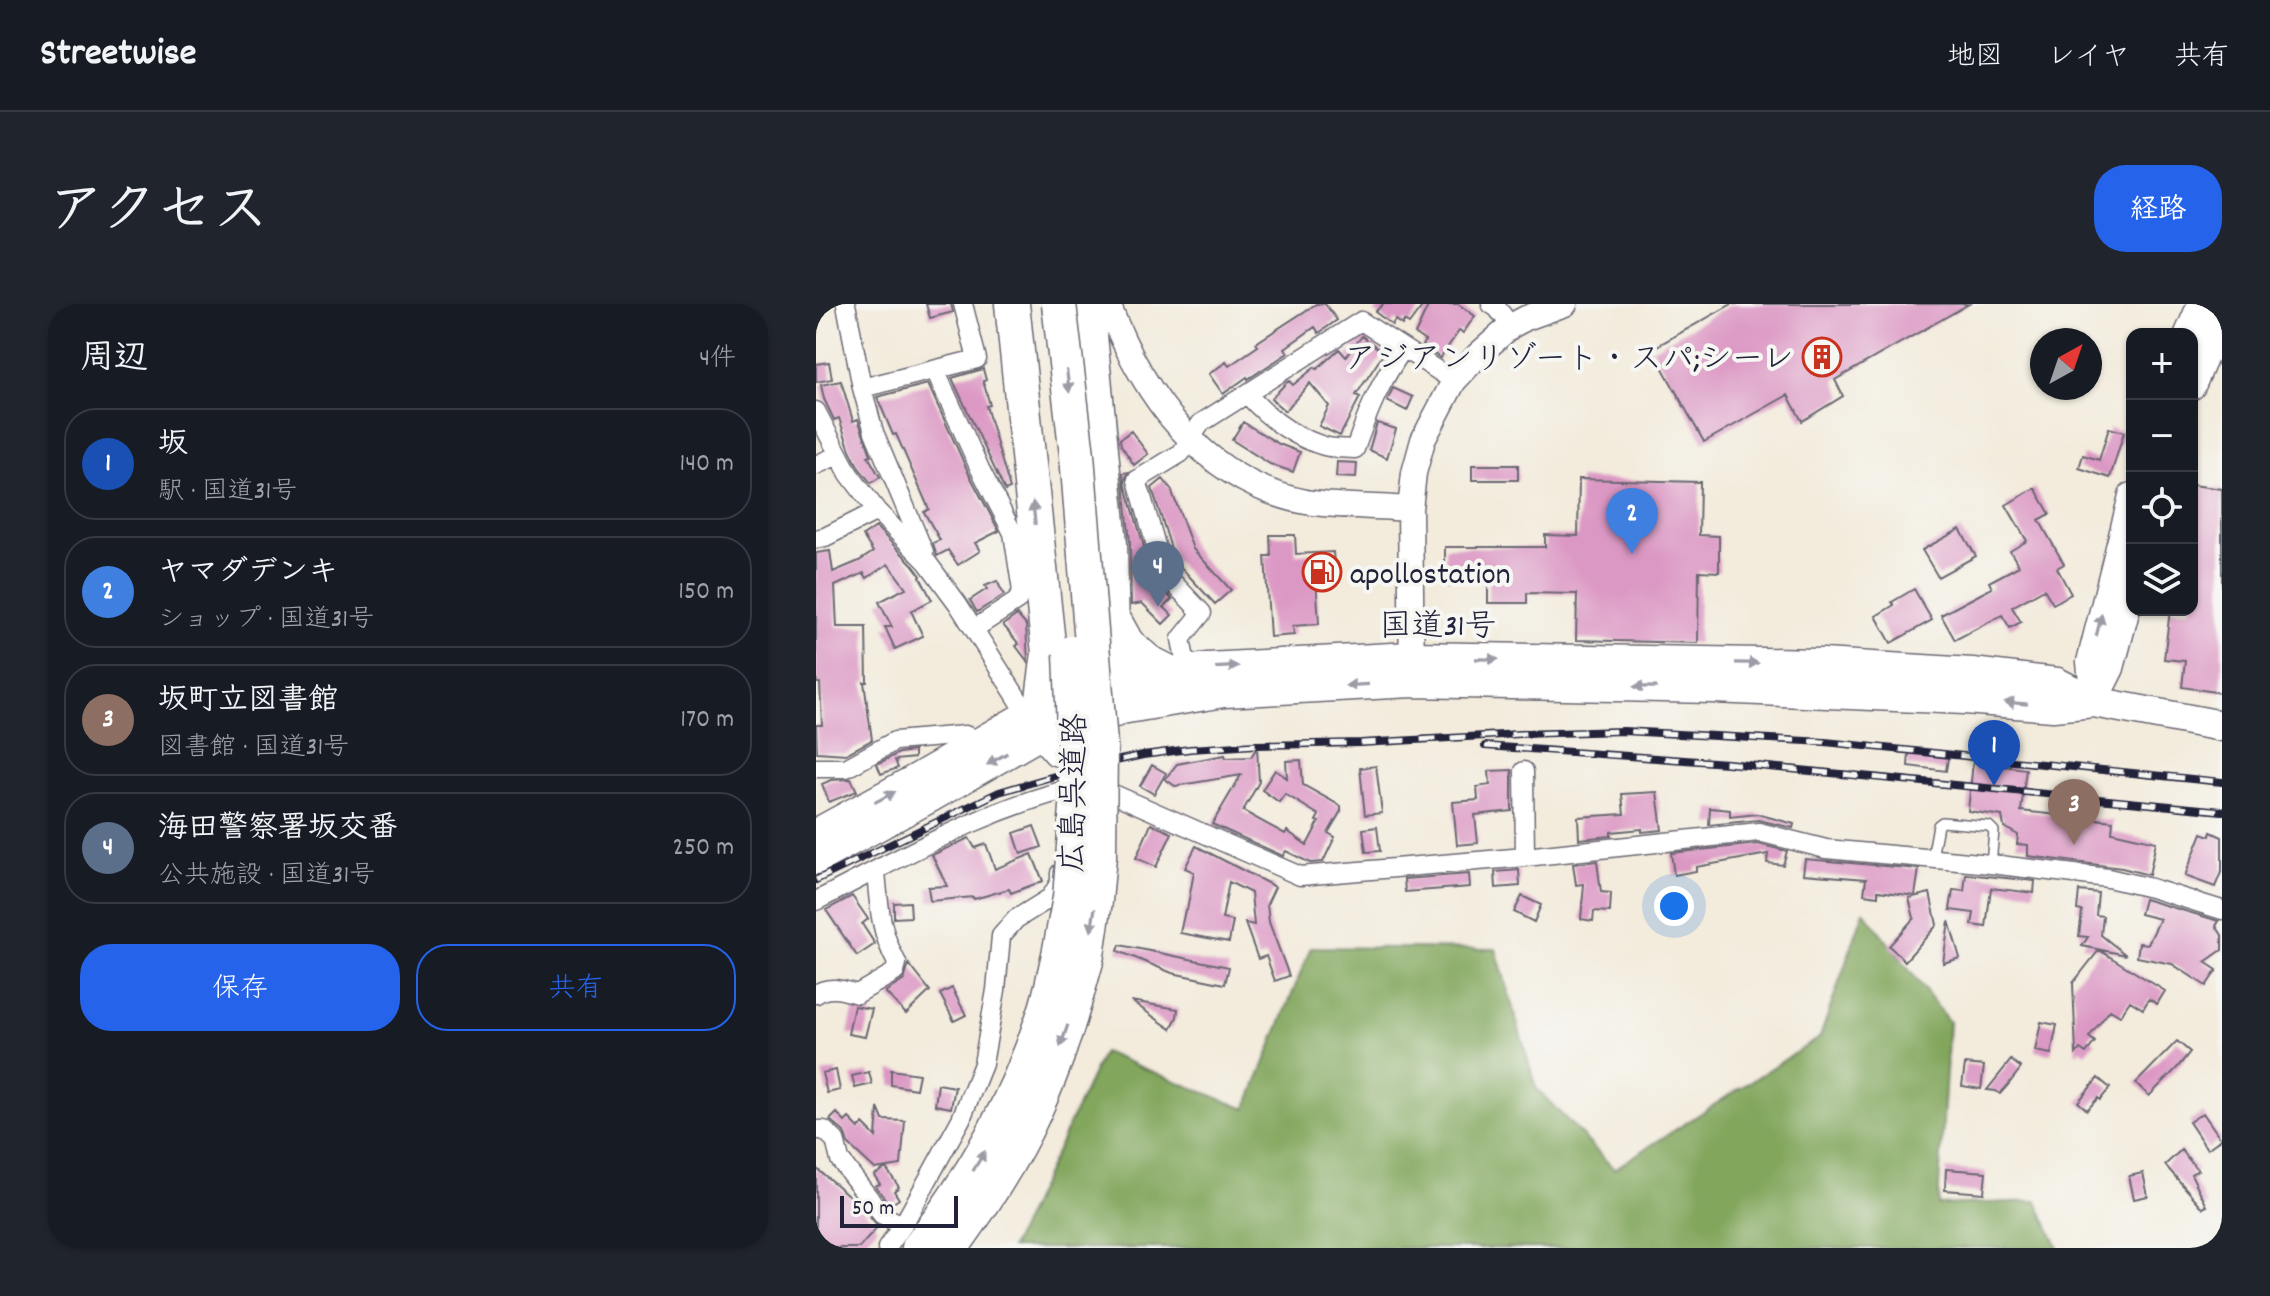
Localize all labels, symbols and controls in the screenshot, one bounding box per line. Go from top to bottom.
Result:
text: Streetwise [40,28,197,83]
text: 地図 [1947,39,2003,79]
text: レイヤ [2047,39,2130,79]
text: 共有 [2174,39,2230,79]
button: 経路 [2094,165,2222,252]
text: アクセス [48,175,269,255]
north arrow [2030,328,2102,400]
map controls [2126,328,2198,616]
button: + [2126,328,2198,400]
text: 周辺 [80,336,148,385]
building icon: アジアンリゾート・スパ;シーレ [1801,336,1843,378]
place label: アジアンリゾート・スパ;シーレ [1344,339,1794,385]
text: 4件 [699,341,736,378]
one-way arrow [1062,369,1075,394]
button: − [2126,400,2198,472]
text: 坂 [158,425,188,468]
text: 1 [105,446,111,483]
text: 140 m [680,446,734,483]
button: locate [2126,472,2198,544]
text: 駅 · 国道31号 [158,474,297,511]
pin: 2 [1606,488,1658,554]
one-way arrow [1028,501,1041,526]
pin: 4 [1132,541,1184,607]
button: layers [2126,544,2198,616]
fuel station icon: apollostation [1301,551,1343,593]
text: ヤマダデンキ [158,553,338,596]
place label: apollostation [1350,554,1510,600]
text: 2 [102,574,114,611]
text: 150 m [678,574,734,611]
text: ショップ · 国道31号 [158,602,374,639]
street label: 国道31号 [1379,606,1497,652]
one-way arrow [2094,613,2106,638]
one-way arrow [1475,653,1500,665]
one-way arrow [1735,657,1760,669]
one-way arrow [1215,660,1240,673]
one-way arrow [1344,679,1369,692]
text: 坂町立図書館 [158,681,338,724]
one-way arrow [1632,681,1657,693]
one-way arrow [2003,697,2028,710]
text: 3 [102,702,114,739]
text: 170 m [680,702,734,739]
street label: 広島呉道路 [1053,713,1101,873]
pin: 1 [1968,720,2020,786]
text: 図書館 · 国道31号 [158,730,349,767]
one-way arrow [986,752,1008,766]
pin: 3 [2048,779,2100,845]
one-way arrow [873,790,896,804]
text: 海田警察署坂交番 [158,809,398,852]
text: 4 [103,830,113,867]
text: 250 m [673,830,734,867]
text: 公共施設 · 国道31号 [158,858,375,895]
your location [1654,886,1694,926]
one-way arrow [1086,907,1098,932]
button: 保存 [80,944,400,1031]
button: 共有 [416,944,736,1031]
one-way arrow [1057,1024,1070,1048]
one-way arrow [972,1150,986,1172]
scale bar [840,1192,958,1228]
text: 50 m [852,1194,894,1225]

